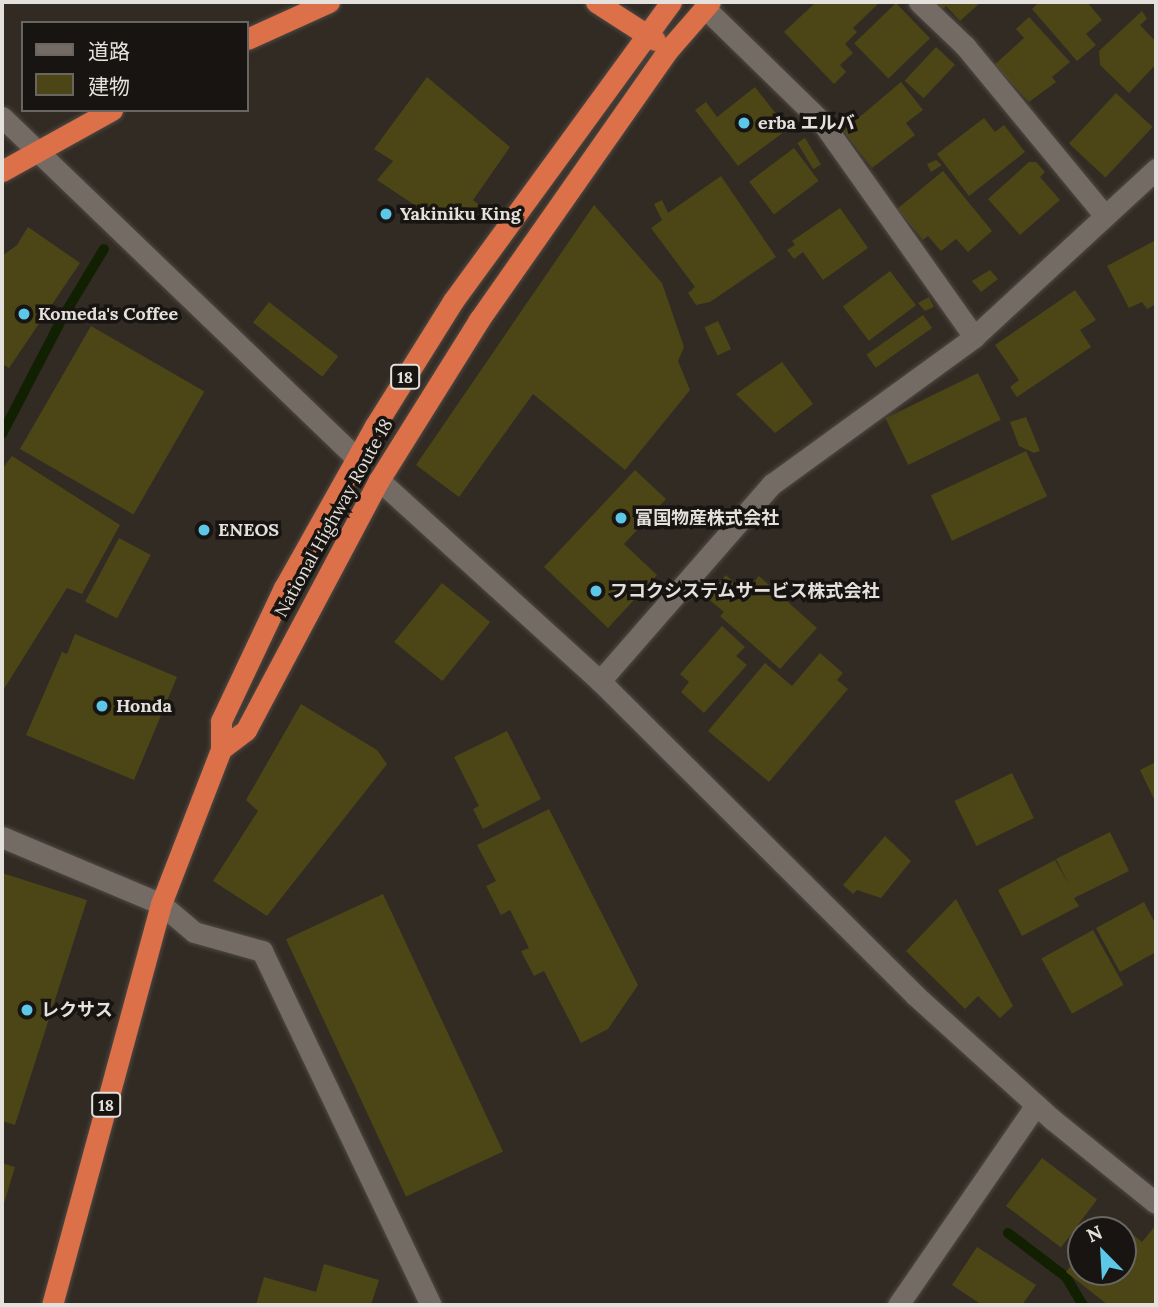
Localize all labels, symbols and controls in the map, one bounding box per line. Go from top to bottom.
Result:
legend [21,21,248,112]
text: 道路 [88,38,130,65]
text: 建物 [88,73,130,100]
place label: erba エルバ [758,112,855,134]
marker: erba エルバ [736,115,752,131]
place label: Yakiniku King [400,203,521,225]
marker: Yakiniku King [378,206,394,222]
place label: Komeda's Coffee [38,303,178,325]
marker: Komeda's Coffee [16,306,32,322]
road number: 18 [389,364,421,390]
street label: National Highway Route 18 [270,415,398,621]
place label: 富国物産株式会社 [635,507,779,529]
marker: 富国物産株式会社 [613,510,629,526]
place label: ENEOS [218,519,279,541]
marker: ENEOS [196,522,212,538]
place label: フコクシステムサービス株式会社 [610,580,880,602]
marker: フコクシステムサービス株式会社 [588,583,604,599]
place label: Honda [116,695,172,717]
marker: Honda [94,698,110,714]
place label: レクサス [41,999,113,1021]
marker: レクサス [19,1002,35,1018]
road number: 18 [90,1092,122,1118]
north arrow [1067,1216,1137,1286]
text: N [1083,1220,1106,1248]

